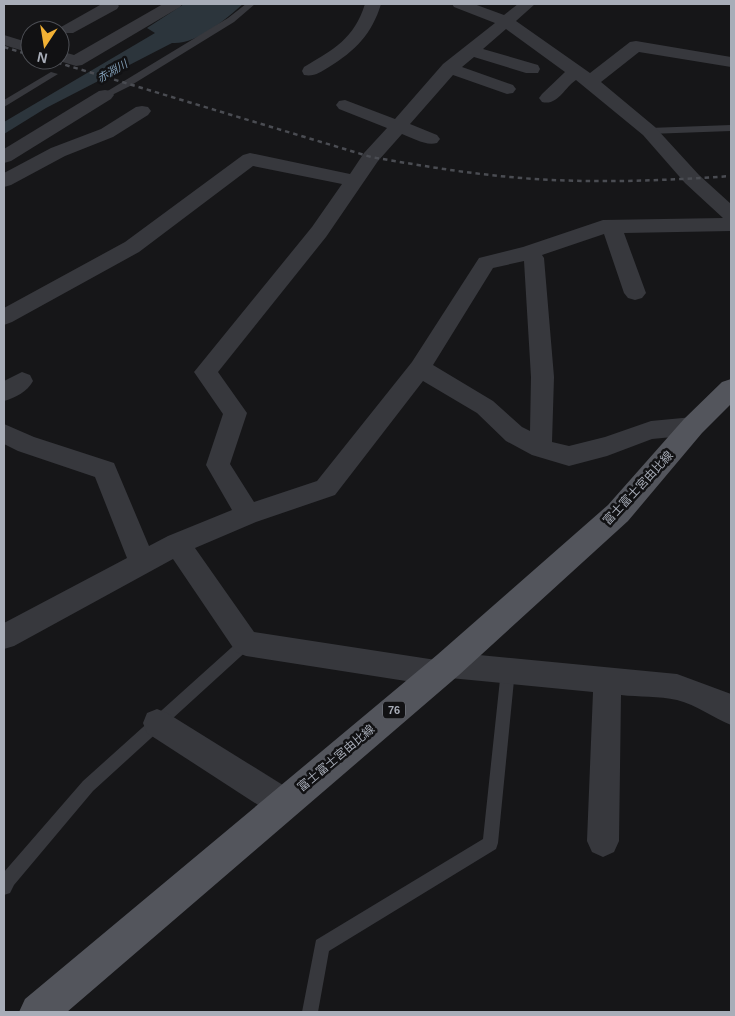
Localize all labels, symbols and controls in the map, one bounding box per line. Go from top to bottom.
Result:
north arrow [20,20,70,70]
text: N [36,49,49,67]
water label: 赤淵川 [95,57,130,84]
street label: 富士富士宮由比線 [600,448,676,528]
road number: 76 [383,702,405,718]
street label: 富士富士宮由比線 [295,722,377,794]

